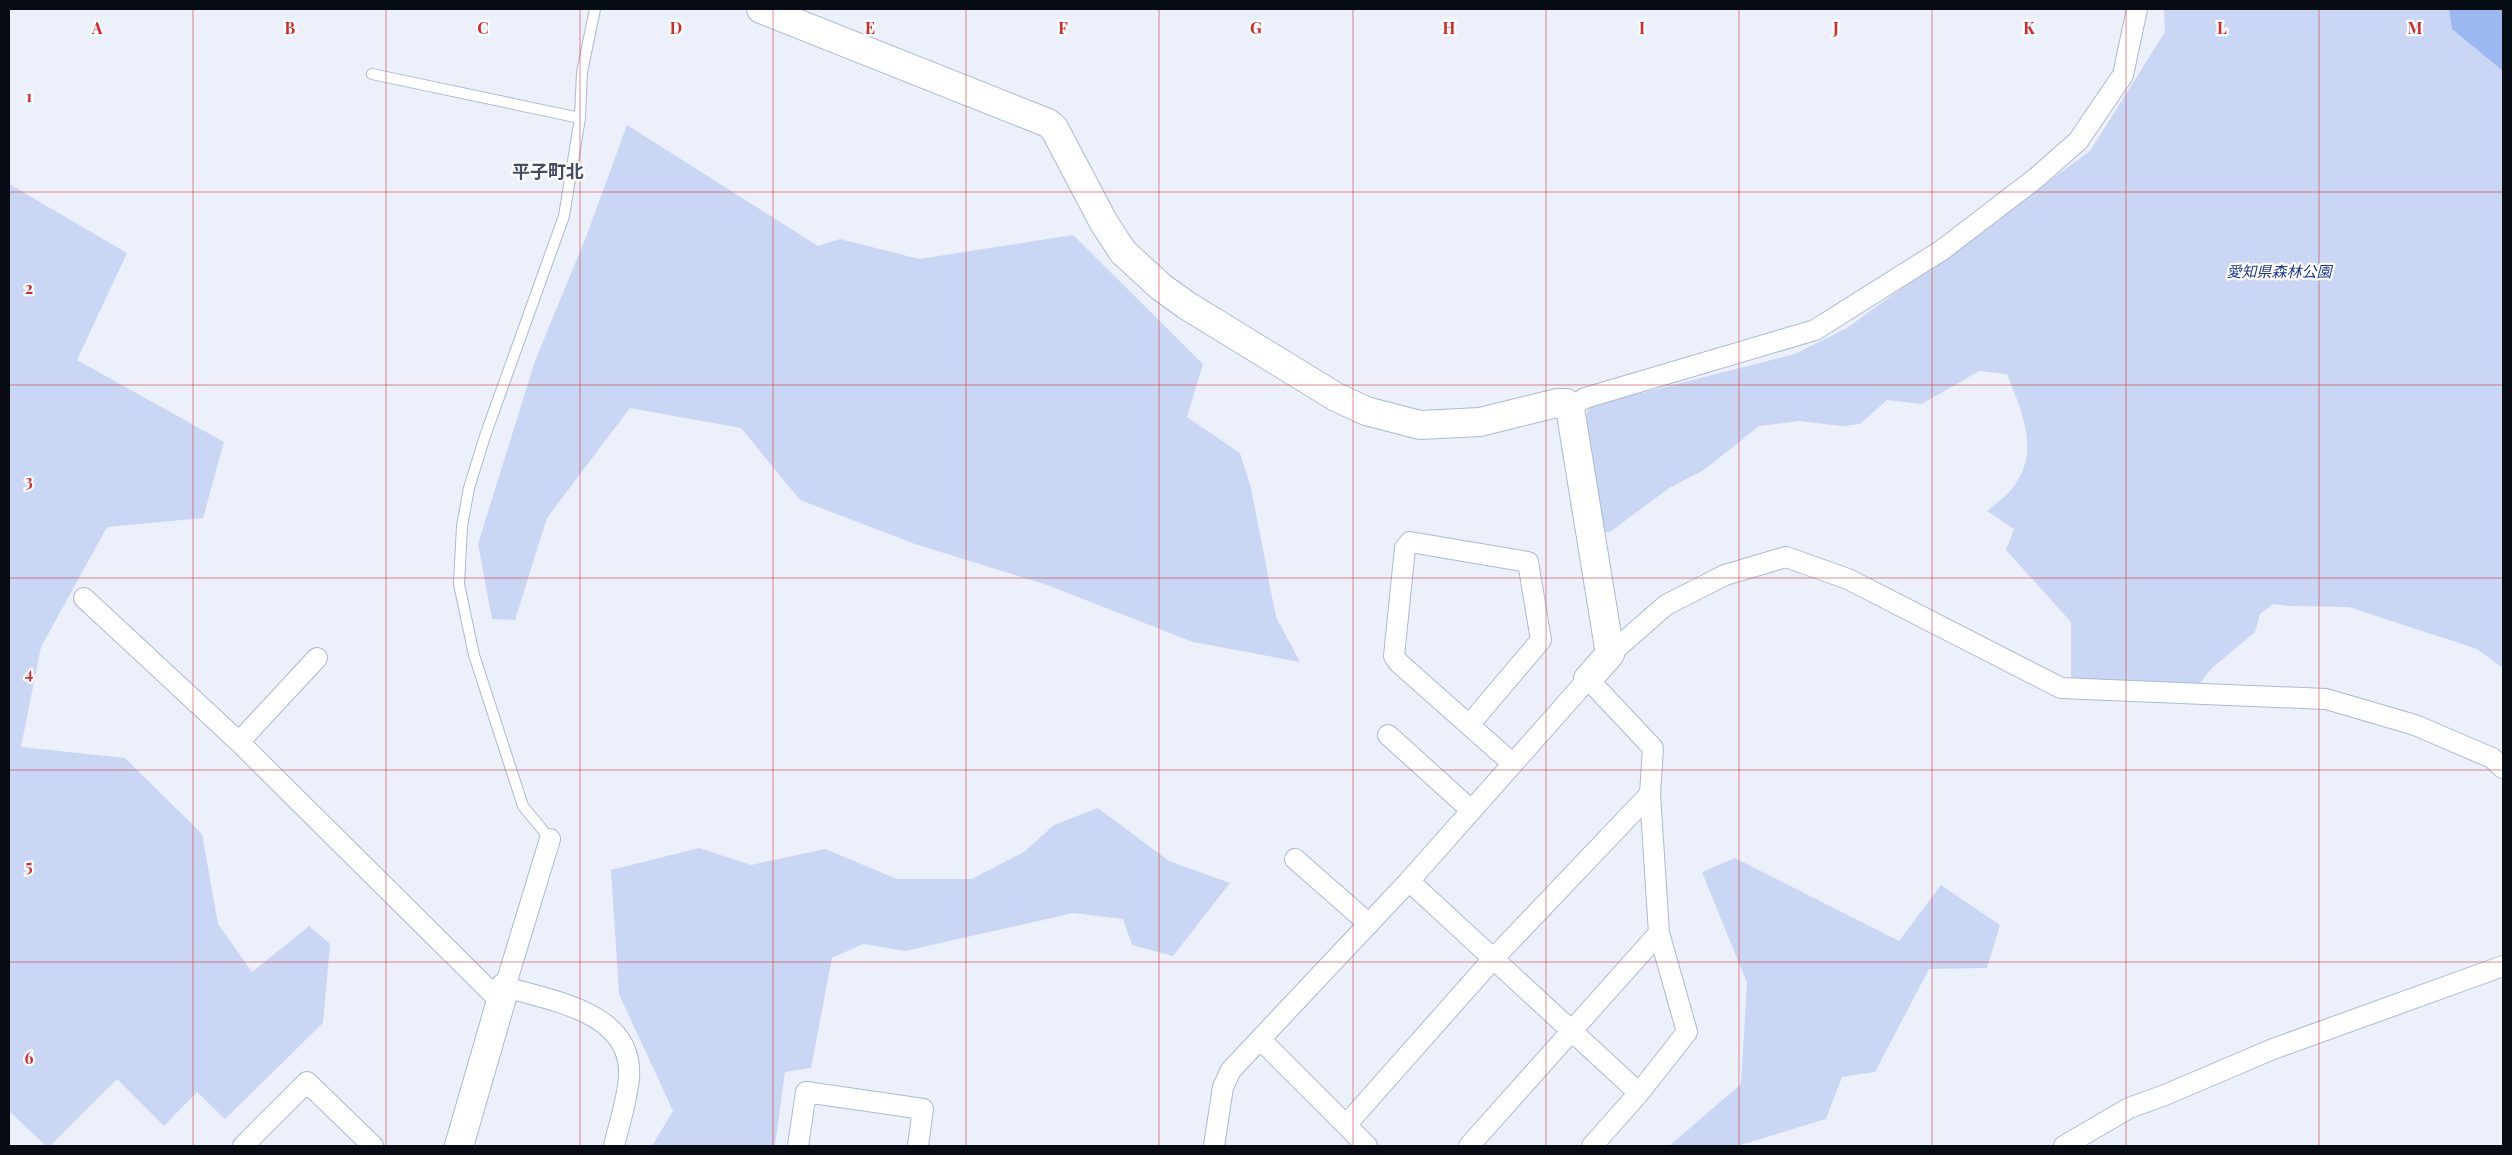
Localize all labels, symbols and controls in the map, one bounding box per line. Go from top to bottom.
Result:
text: A [91,17,103,38]
text: B [285,17,296,38]
text: C [477,17,489,38]
text: D [670,17,682,38]
text: E [865,17,875,38]
text: F [1058,17,1068,38]
text: G [1250,17,1262,38]
text: H [1443,17,1456,38]
text: I [1639,17,1645,38]
text: J [1832,17,1839,38]
text: K [2023,17,2035,38]
text: L [2217,17,2227,38]
text: M [2408,17,2423,38]
text: 1 [26,85,32,106]
district label: 平子町北 [512,159,584,183]
park label: 愛知県森林公園 [2226,261,2333,281]
text: 2 [25,277,33,298]
text: 3 [25,470,33,491]
text: 4 [25,662,33,683]
text: 5 [25,855,33,876]
text: 6 [25,1047,34,1068]

